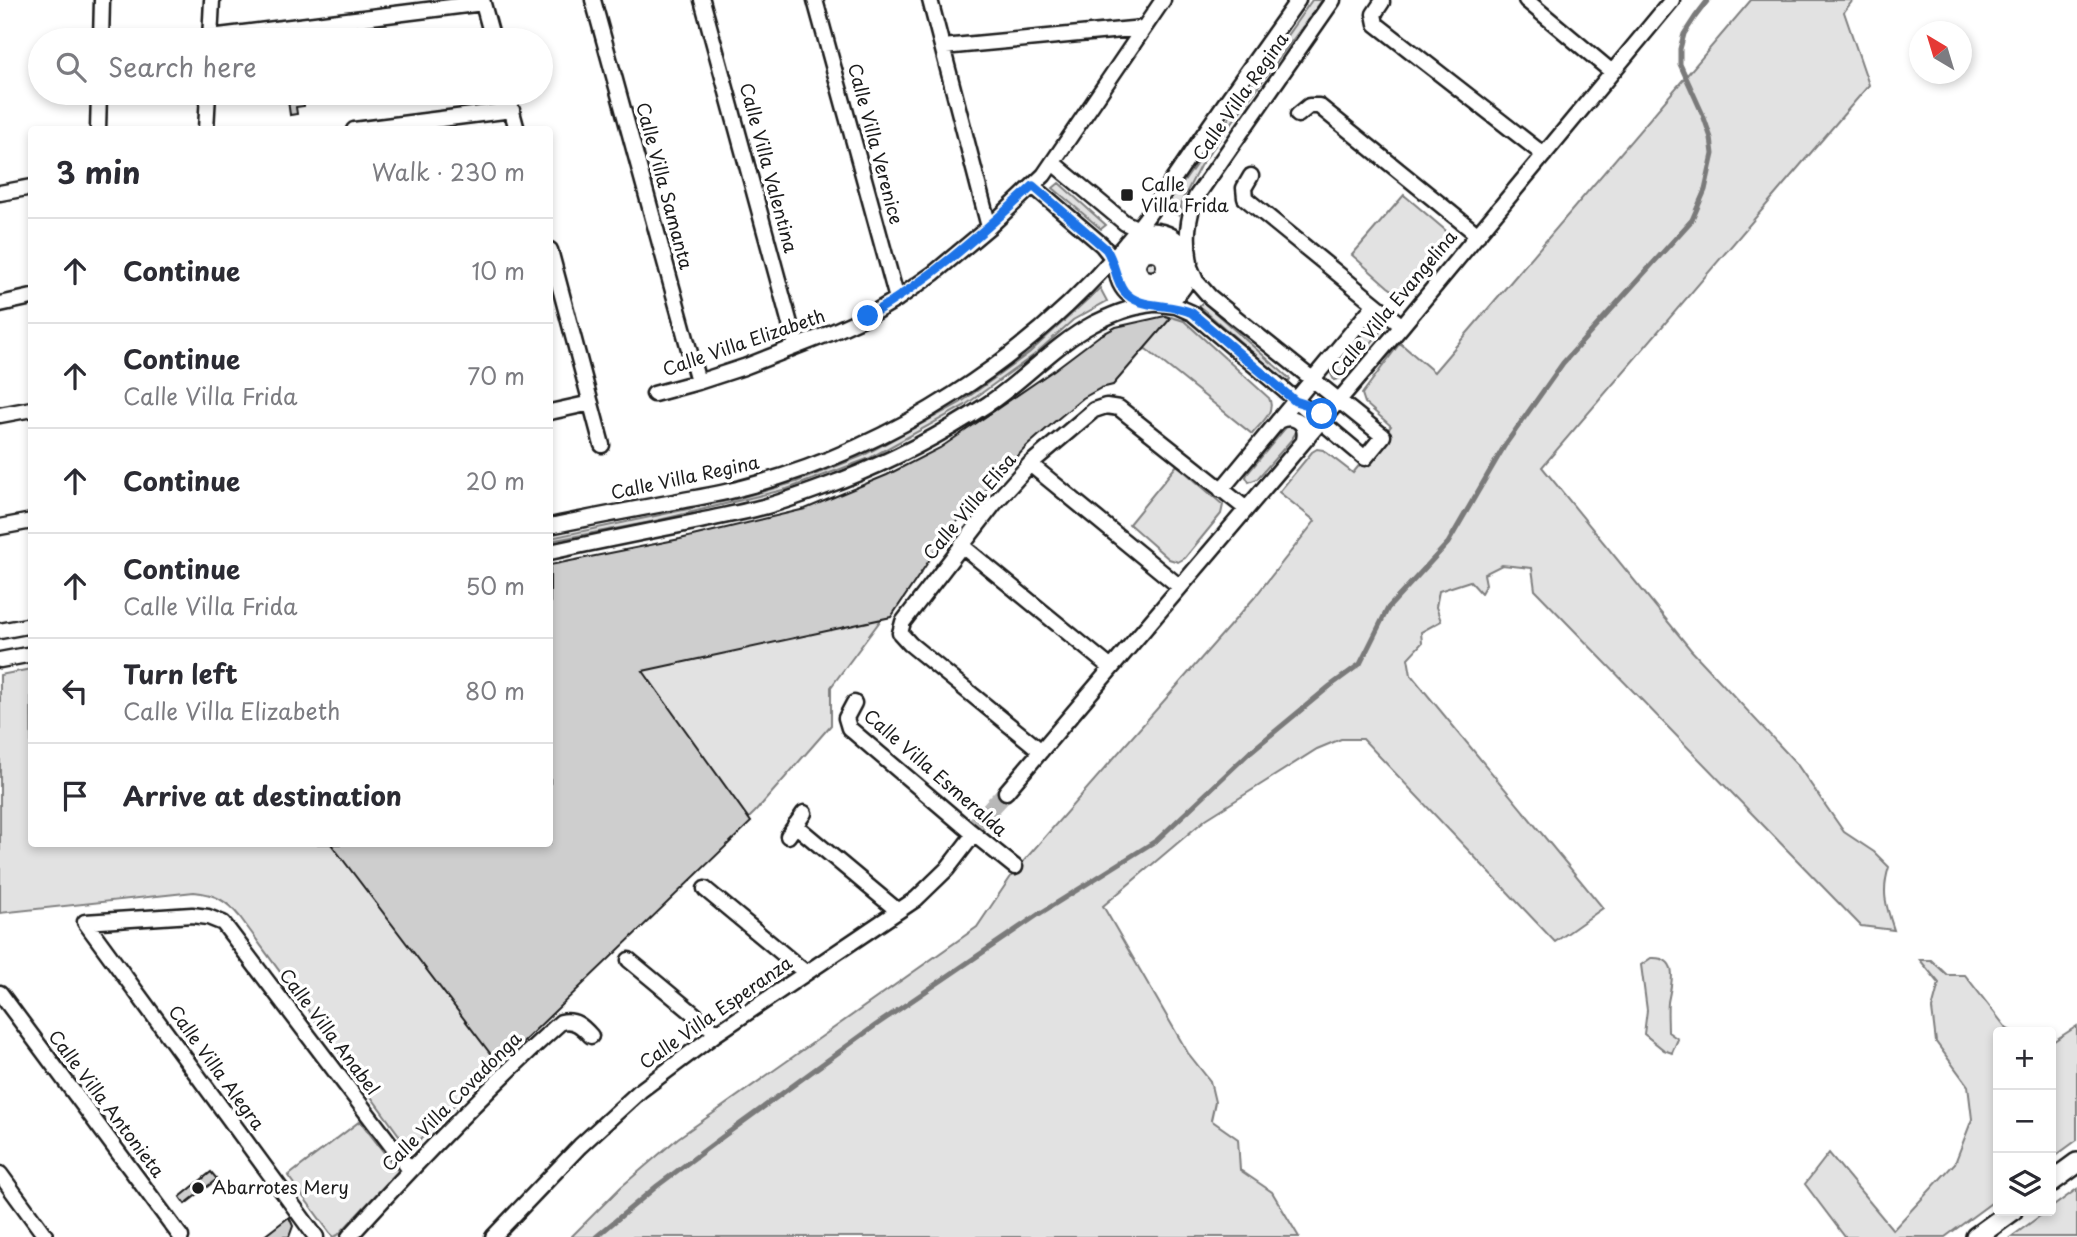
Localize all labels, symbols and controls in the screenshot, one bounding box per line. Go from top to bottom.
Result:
north arrow [1909,21,1972,84]
street label: Calle Villa Regina [1185,26,1295,166]
search box [28,28,553,105]
text: Search here [108,47,257,86]
icon: search [52,48,90,86]
street label: Calle Villa Verenice [842,60,911,227]
street label: Calle Villa Valentina [734,80,805,256]
street label: Calle Villa Samanta [630,99,701,273]
text: 3 min [56,149,141,194]
text: Walk · 230 m [372,154,525,189]
place label: Calle Villa Frida [1141,170,1229,218]
marker: Calle Villa Frida [1119,187,1135,203]
street label: Calle Villa Evangelina [1323,223,1463,382]
text: Continue [123,251,240,290]
icon: ahead [56,252,94,290]
text: 10 m [471,253,525,288]
route end [852,300,883,331]
street label: Calle Villa Elizabeth [659,301,828,382]
text: Continue [123,339,240,378]
icon: ahead [56,357,94,395]
text: 70 m [467,358,525,393]
text: Calle Villa Frida [123,378,298,413]
route start [1306,398,1337,429]
street label: Calle Villa Elisa [916,446,1022,565]
street label: Calle Villa Regina [608,447,762,505]
text: Continue [123,461,240,500]
icon: ahead [56,462,94,500]
text: 20 m [466,463,525,498]
text: Continue [123,549,240,588]
icon: ahead [56,567,94,605]
text: 50 m [465,568,525,603]
text: Calle Villa Frida [123,588,298,623]
text: Turn left [123,654,238,693]
icon: left [56,672,94,710]
text: 80 m [465,673,525,708]
text: Calle Villa Elizabeth [123,693,340,728]
street label: Calle Villa Esmeralda [858,702,1014,842]
text: Arrive at destination [123,776,402,815]
icon: arrive [56,777,94,815]
street label: Calle Villa Esperanza [633,948,798,1075]
street label: Calle Villa Anabel [274,962,387,1100]
street label: Calle Villa Alegra [163,999,272,1135]
street label: Calle Villa Antonieta [43,1024,172,1183]
street label: Calle Villa Covadonga [375,1024,528,1177]
map controls [1993,1027,2056,1216]
button: + [1993,1027,2056,1090]
button: − [1993,1090,2056,1153]
button: layers [1993,1153,2056,1216]
place label: Abarrotes Mery [212,1173,349,1200]
marker: Abarrotes Mery [190,1180,206,1196]

